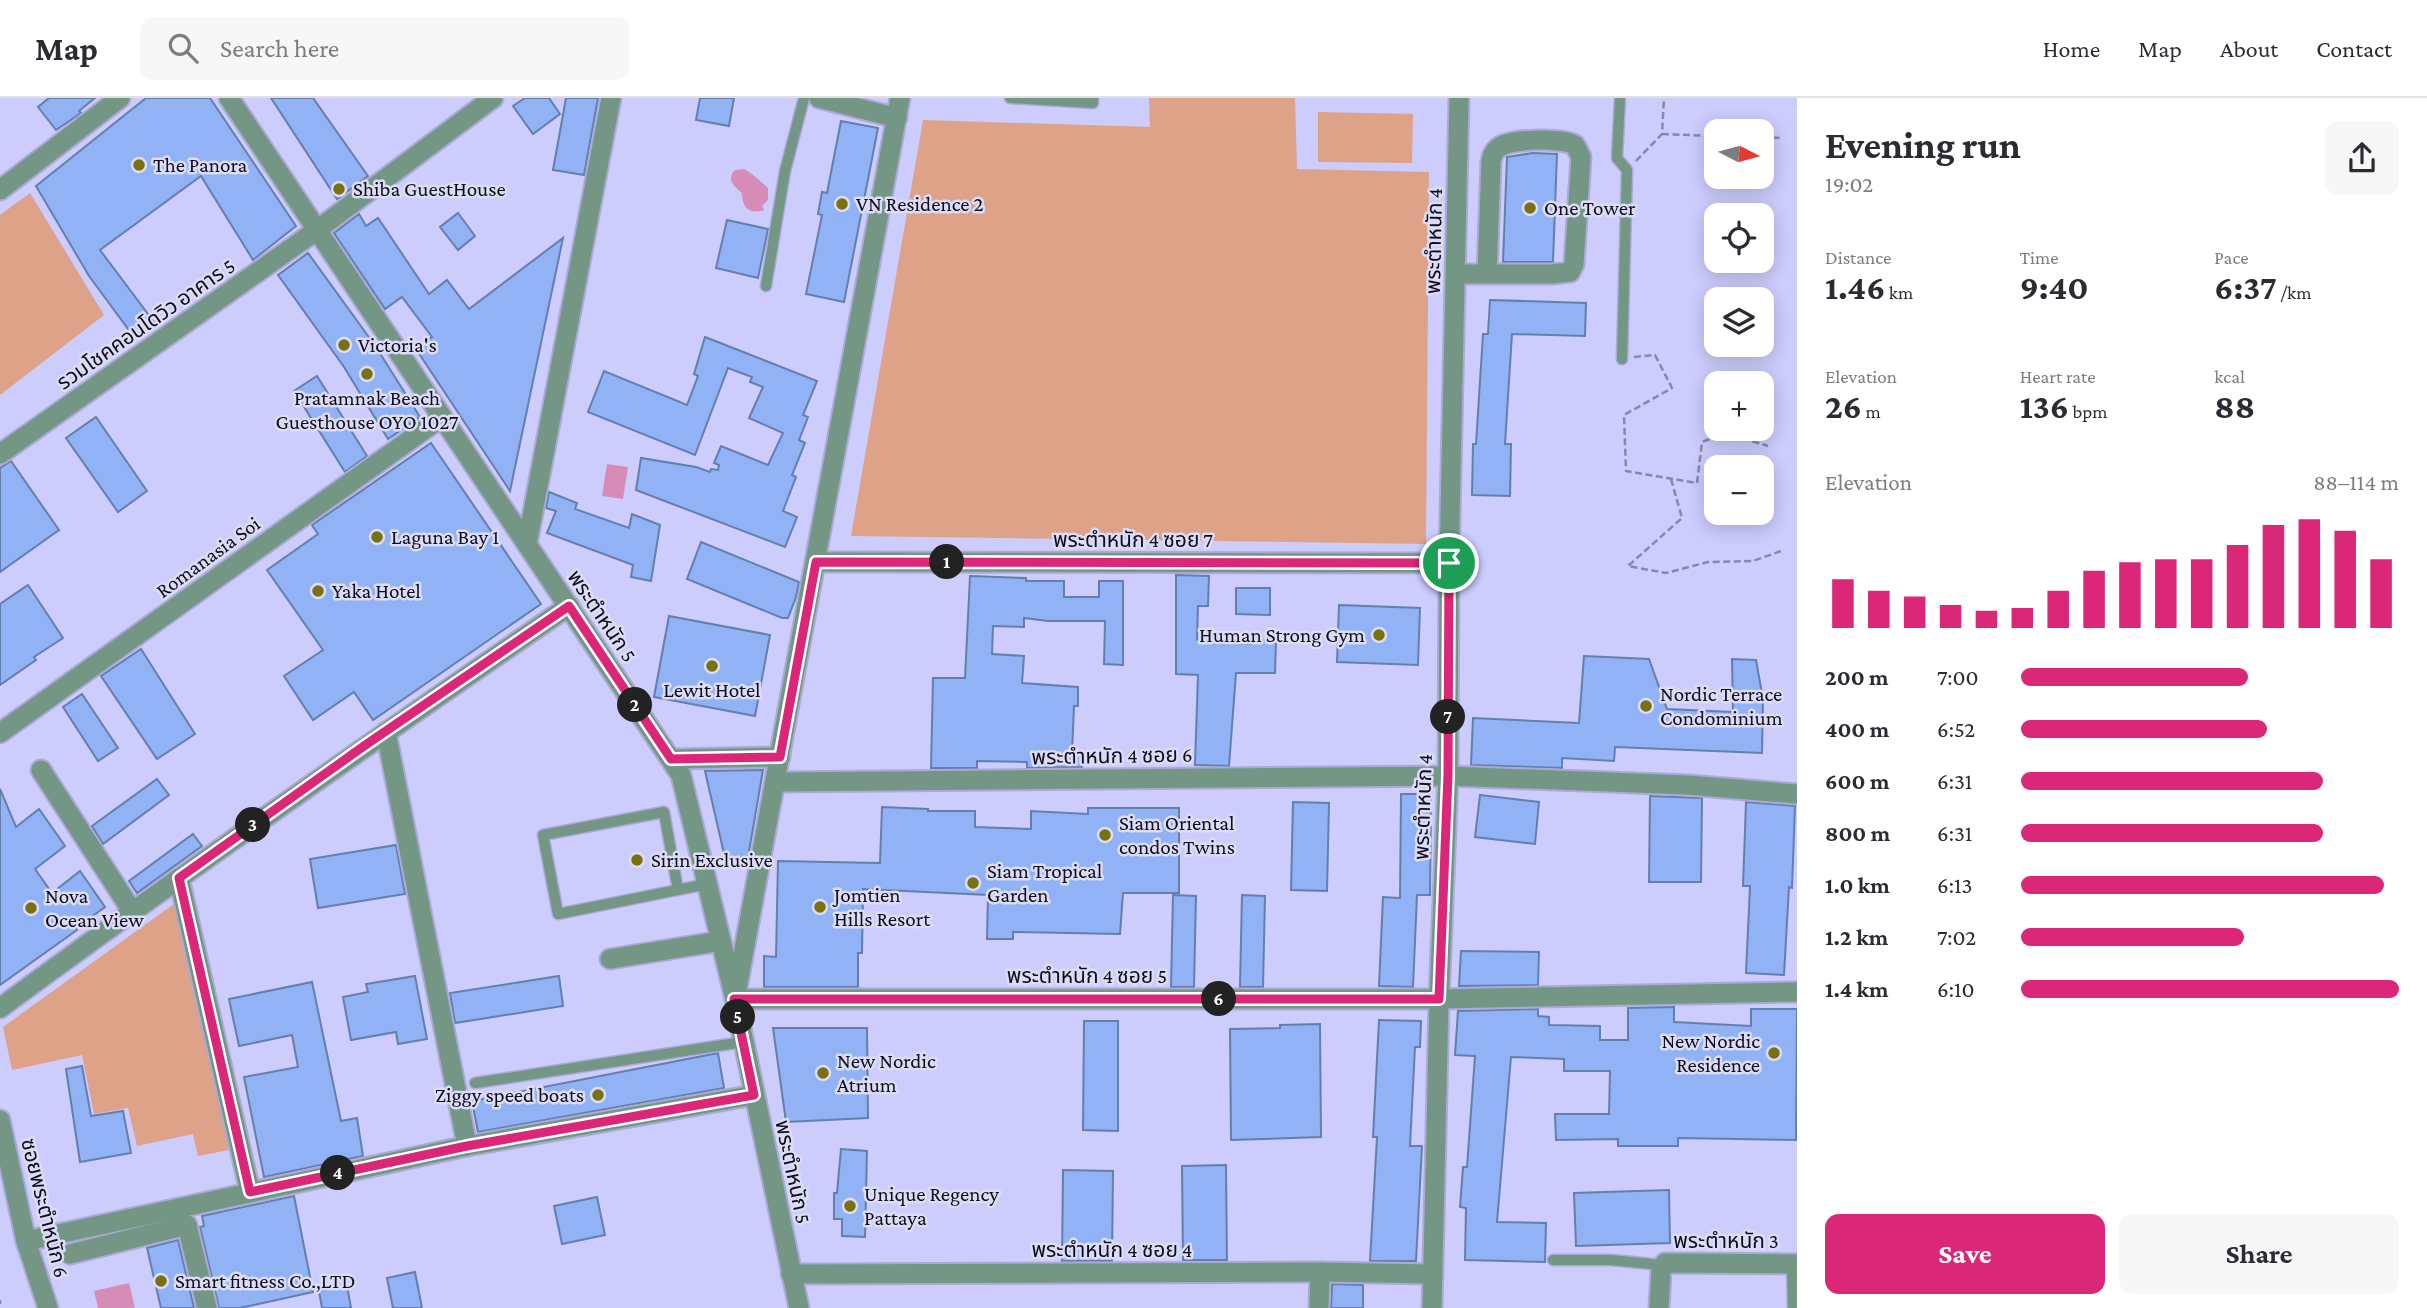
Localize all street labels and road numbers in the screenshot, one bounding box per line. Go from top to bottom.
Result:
street label: พระตำหนัก 4 [1421,188,1447,294]
street label: รวมโชคคอนโดวิว อาคาร 5 [52,253,240,395]
street label: Romanasia Soi [151,511,265,603]
street label: พระตำหนัก 4 ซอย 7 [1053,528,1213,552]
street label: พระตำหนัก 5 [563,566,641,666]
street label: พระตำหนัก 4 ซอย 6 [1031,743,1193,769]
street label: พระตำหนัก 4 [1409,753,1437,861]
street label: พระตำหนัก 4 ซอย 5 [1007,964,1167,988]
street label: พระตำหนัก 5 [770,1118,816,1226]
street label: ซอยพระตำหนัก 6 [16,1136,74,1280]
street label: พระตำหนัก 3 [1673,1229,1779,1253]
street label: พระตำหนัก 4 ซอย 4 [1031,1238,1193,1262]

